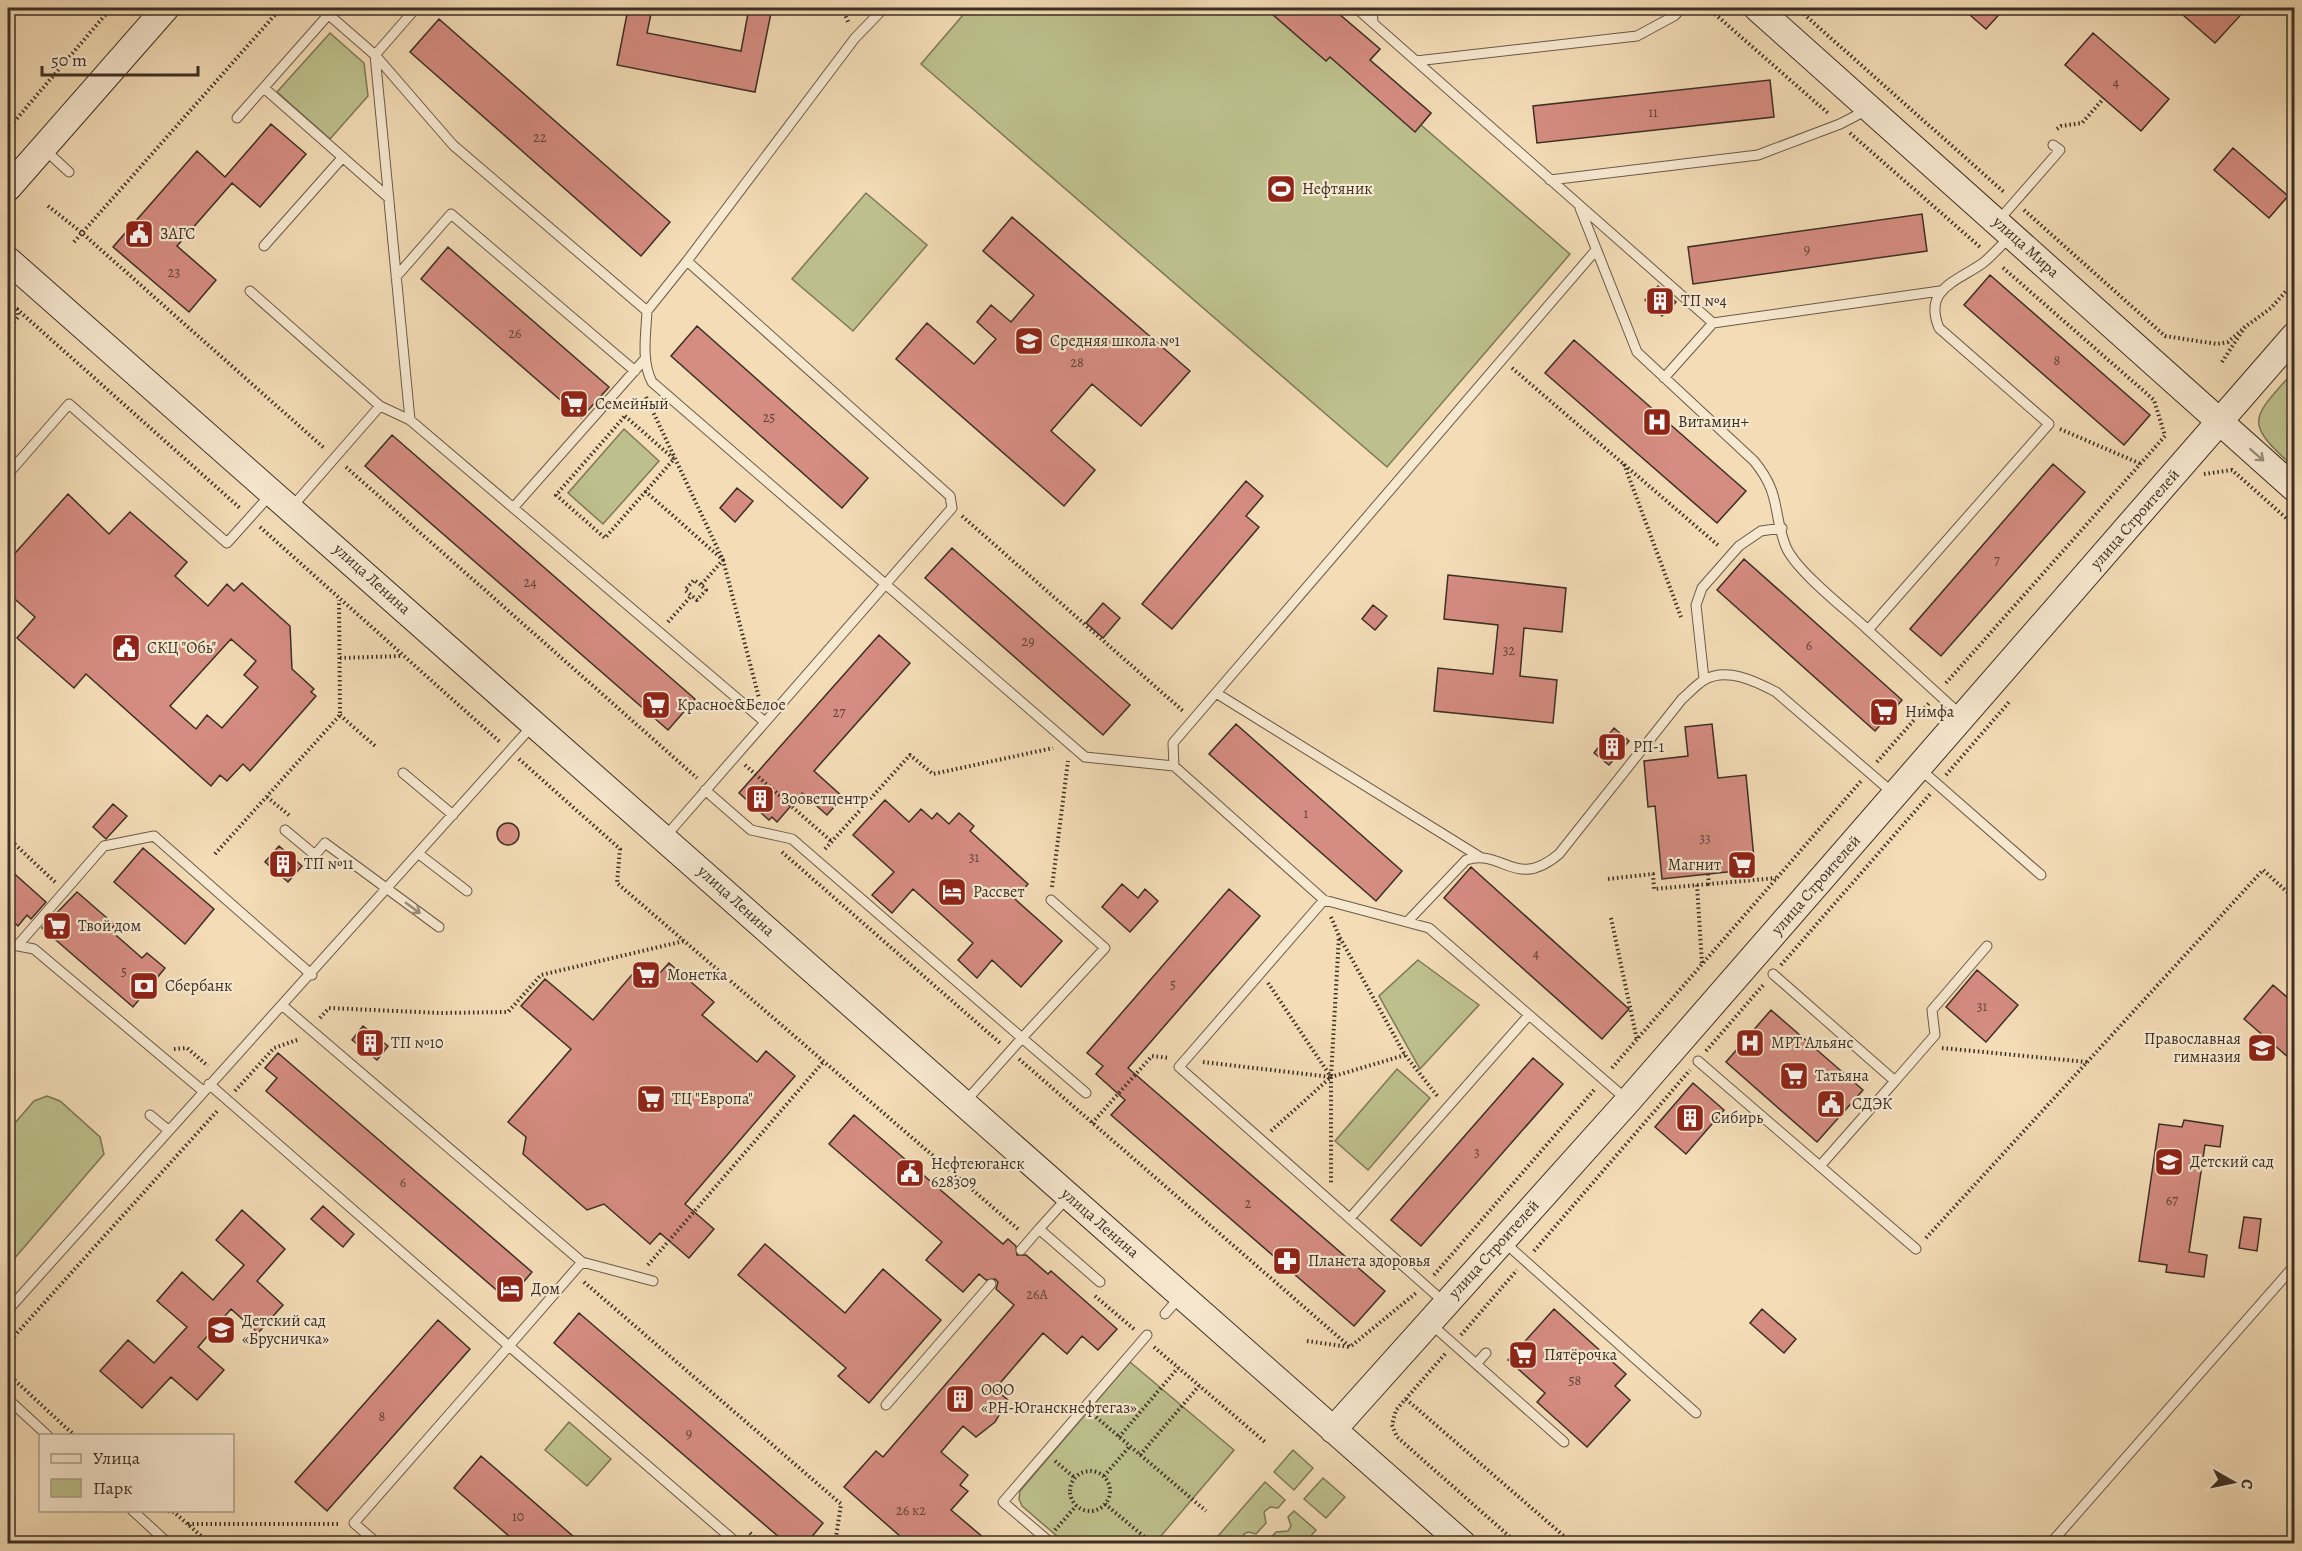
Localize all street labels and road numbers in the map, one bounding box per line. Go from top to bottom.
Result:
street label: улица Мира [1987,211,2065,283]
street label: улица Строителей [2085,464,2185,575]
street label: улица Ленина [328,538,416,620]
street label: улица Строителей [1766,830,1866,941]
street label: улица Ленина [692,860,780,942]
street label: улица Ленина [1056,1182,1144,1263]
street label: улица Строителей [1443,1195,1544,1304]

